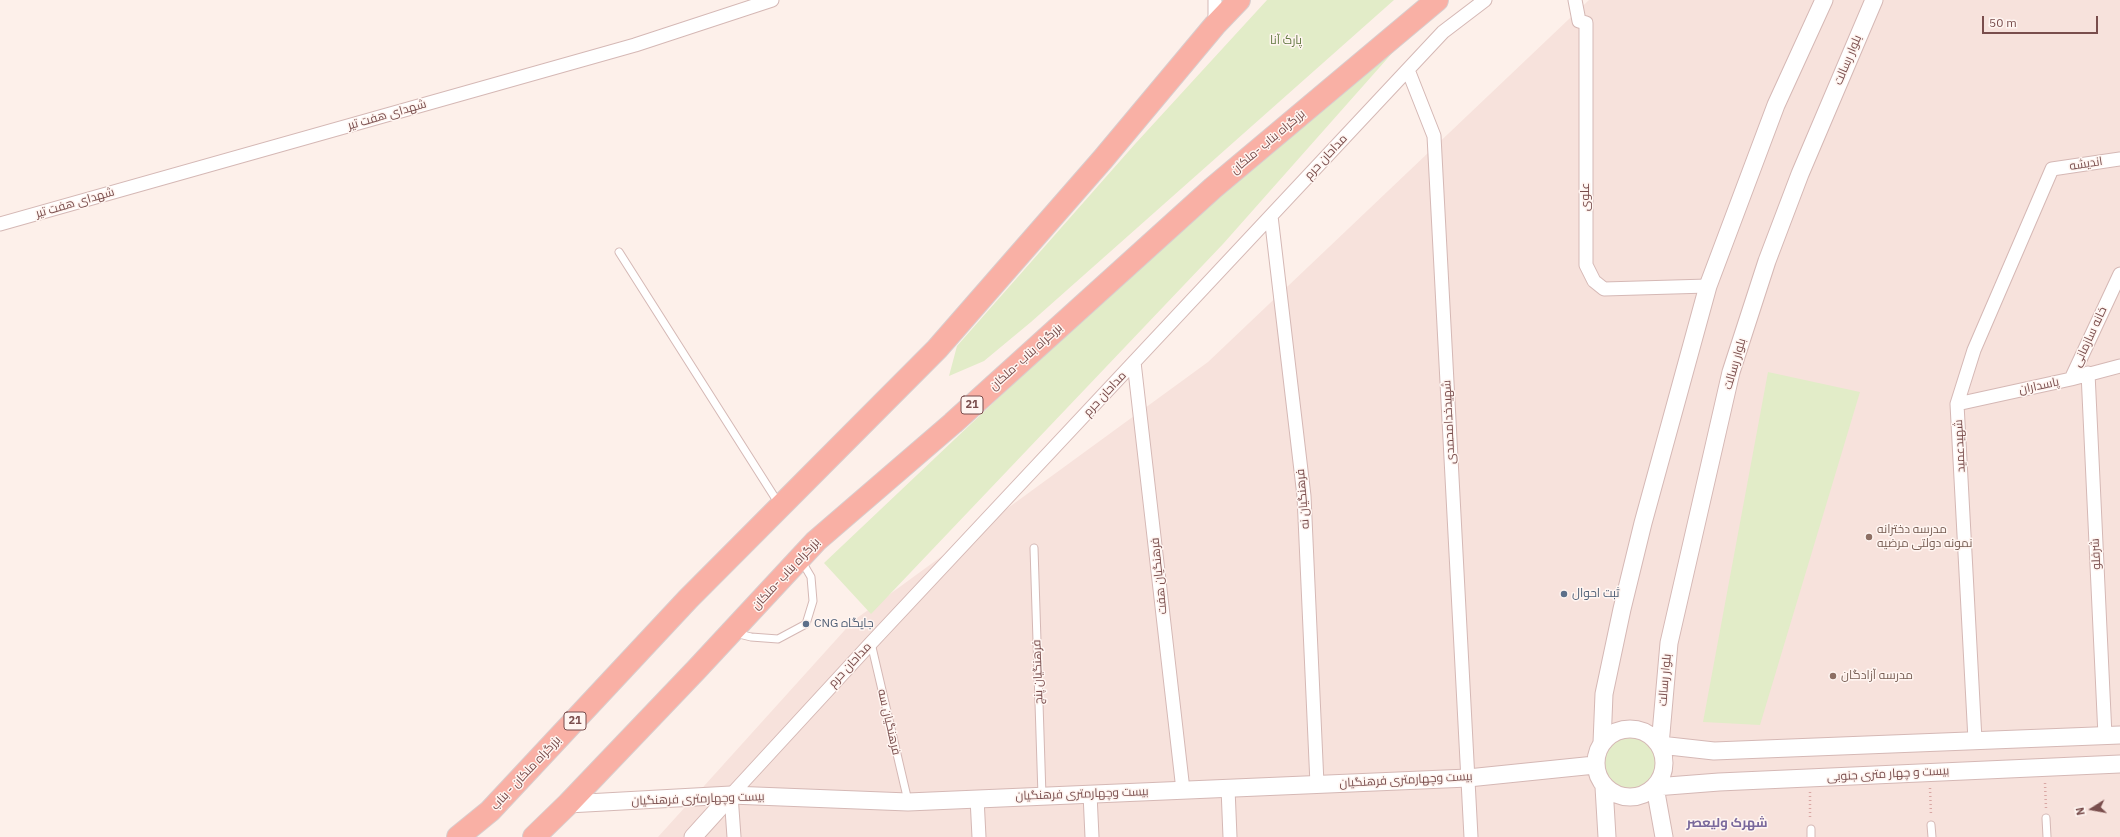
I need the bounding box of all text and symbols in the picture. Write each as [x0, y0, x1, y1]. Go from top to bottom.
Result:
scale bar [1984, 8, 2100, 34]
text: 50 m [1989, 15, 2017, 30]
street label: بلوار رسالت [1831, 33, 1865, 87]
park label: پارک آنا [1270, 34, 1302, 48]
street label: شهدای هفت تیر [346, 97, 428, 133]
street label: بزرگراه بناب -ملکان [1228, 107, 1308, 177]
street label: مداحان حرم [1302, 132, 1350, 182]
street label: اندیشه [2068, 154, 2104, 174]
street label: علوی [1579, 183, 1593, 211]
street label: شهدای هفت تیر [34, 185, 116, 221]
street label: خانه سازمانی [2070, 305, 2110, 369]
street label: بزرگراه بناب -ملکان [987, 321, 1065, 393]
street label: بلوار رسالت [1721, 337, 1749, 391]
street label: مداحان حرم [1081, 369, 1129, 419]
street label: پاسداران [2018, 375, 2060, 397]
street label: شهیدخدامحمدی [1440, 380, 1458, 464]
road number: 21 [961, 396, 983, 414]
street label: شهیدعمید [1951, 419, 1969, 473]
street label: فرهنگیان نه [1293, 468, 1313, 530]
place label: مدرسه دخترانه نمونه دولتی مرضیه [1877, 523, 1972, 551]
marker: مدرسه دخترانه نمونه دولتی مرضیه [1864, 532, 1874, 542]
street label: بزرگراه بناب -ملکان [749, 535, 823, 613]
street label: فرهنگیان هفت [1148, 537, 1170, 615]
street label: شرفلو [2088, 538, 2104, 570]
place label: ثبت احوال [1572, 587, 1619, 601]
marker: ثبت احوال [1559, 589, 1569, 599]
place label: CNG جایگاه [814, 617, 874, 631]
marker: CNG جایگاه [801, 619, 811, 629]
street label: فرهنگیان پنج [1030, 639, 1046, 705]
street label: مداحان حرم [826, 640, 874, 690]
street label: بلوار رسالت [1656, 653, 1674, 707]
place label: مدرسه آزادگان [1841, 669, 1913, 683]
marker: مدرسه آزادگان [1828, 671, 1838, 681]
street label: فرهنگیان سه [874, 688, 904, 756]
road number: 21 [564, 712, 586, 730]
street label: بزرگراه ملکان - بناب [488, 733, 564, 813]
street label: بیست و چهار متری جنوبی [1826, 764, 1950, 784]
street label: بیست وچهارمتری فرهنگیان [1339, 769, 1473, 791]
street label: بیست وچهارمتری فرهنگیان [1015, 784, 1149, 804]
street label: بیست وچهارمتری فرهنگیان [631, 789, 765, 809]
north arrow [2072, 789, 2112, 829]
text: N [2073, 806, 2088, 817]
district label: شهرک ولیعصر [1686, 815, 1768, 831]

